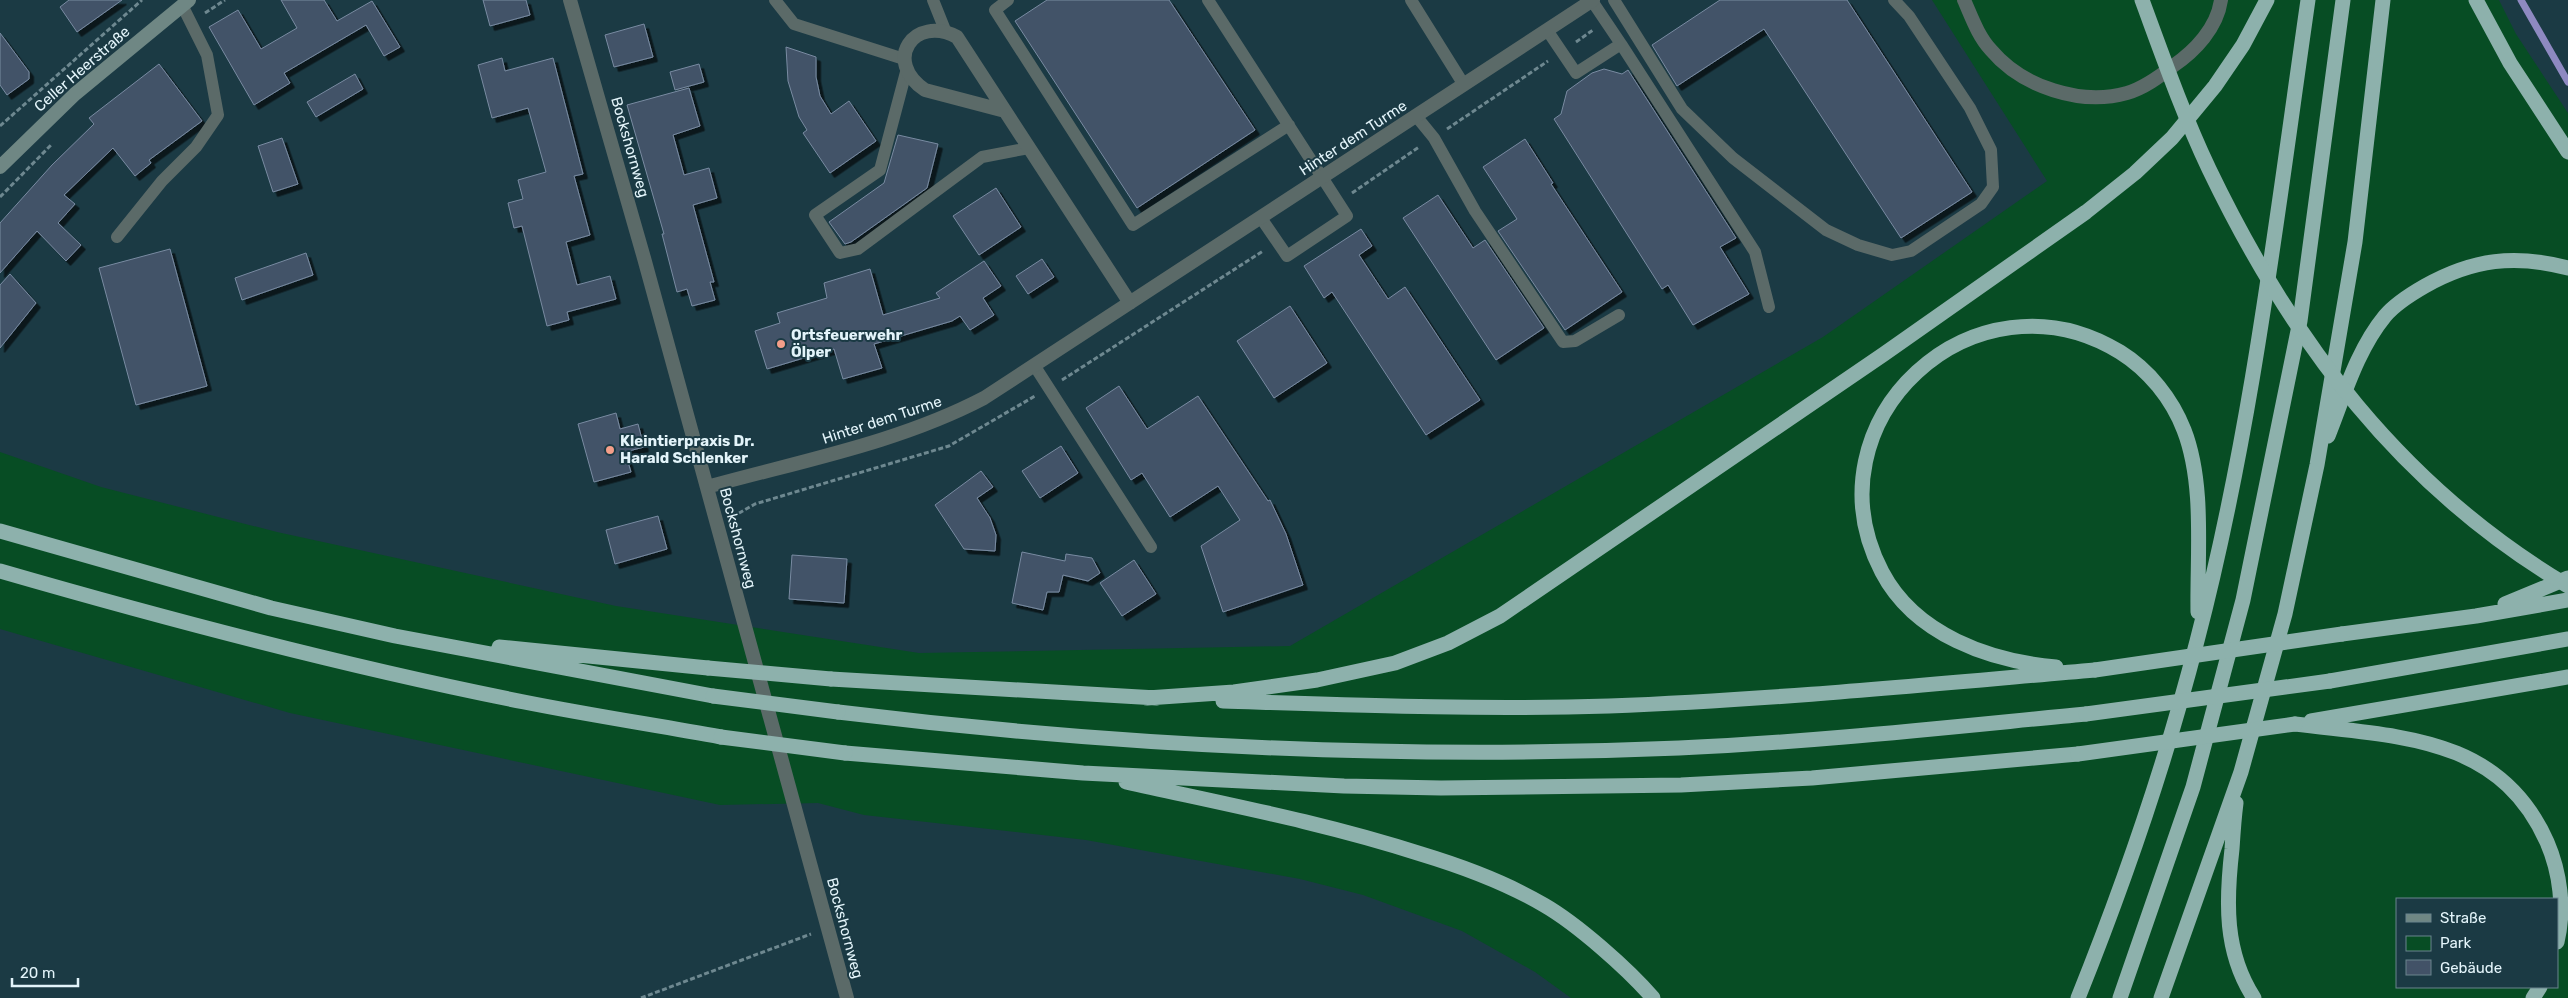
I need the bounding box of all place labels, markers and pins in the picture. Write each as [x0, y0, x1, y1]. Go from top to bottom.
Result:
place label: Ortsfeuerwehr Ölper [791, 326, 903, 361]
marker: Ortsfeuerwehr Ölper [775, 338, 787, 350]
place label: Kleintierpraxis Dr. Harald Schlenker [620, 432, 755, 467]
marker: Kleintierpraxis Dr. Harald Schlenker [604, 444, 616, 456]

